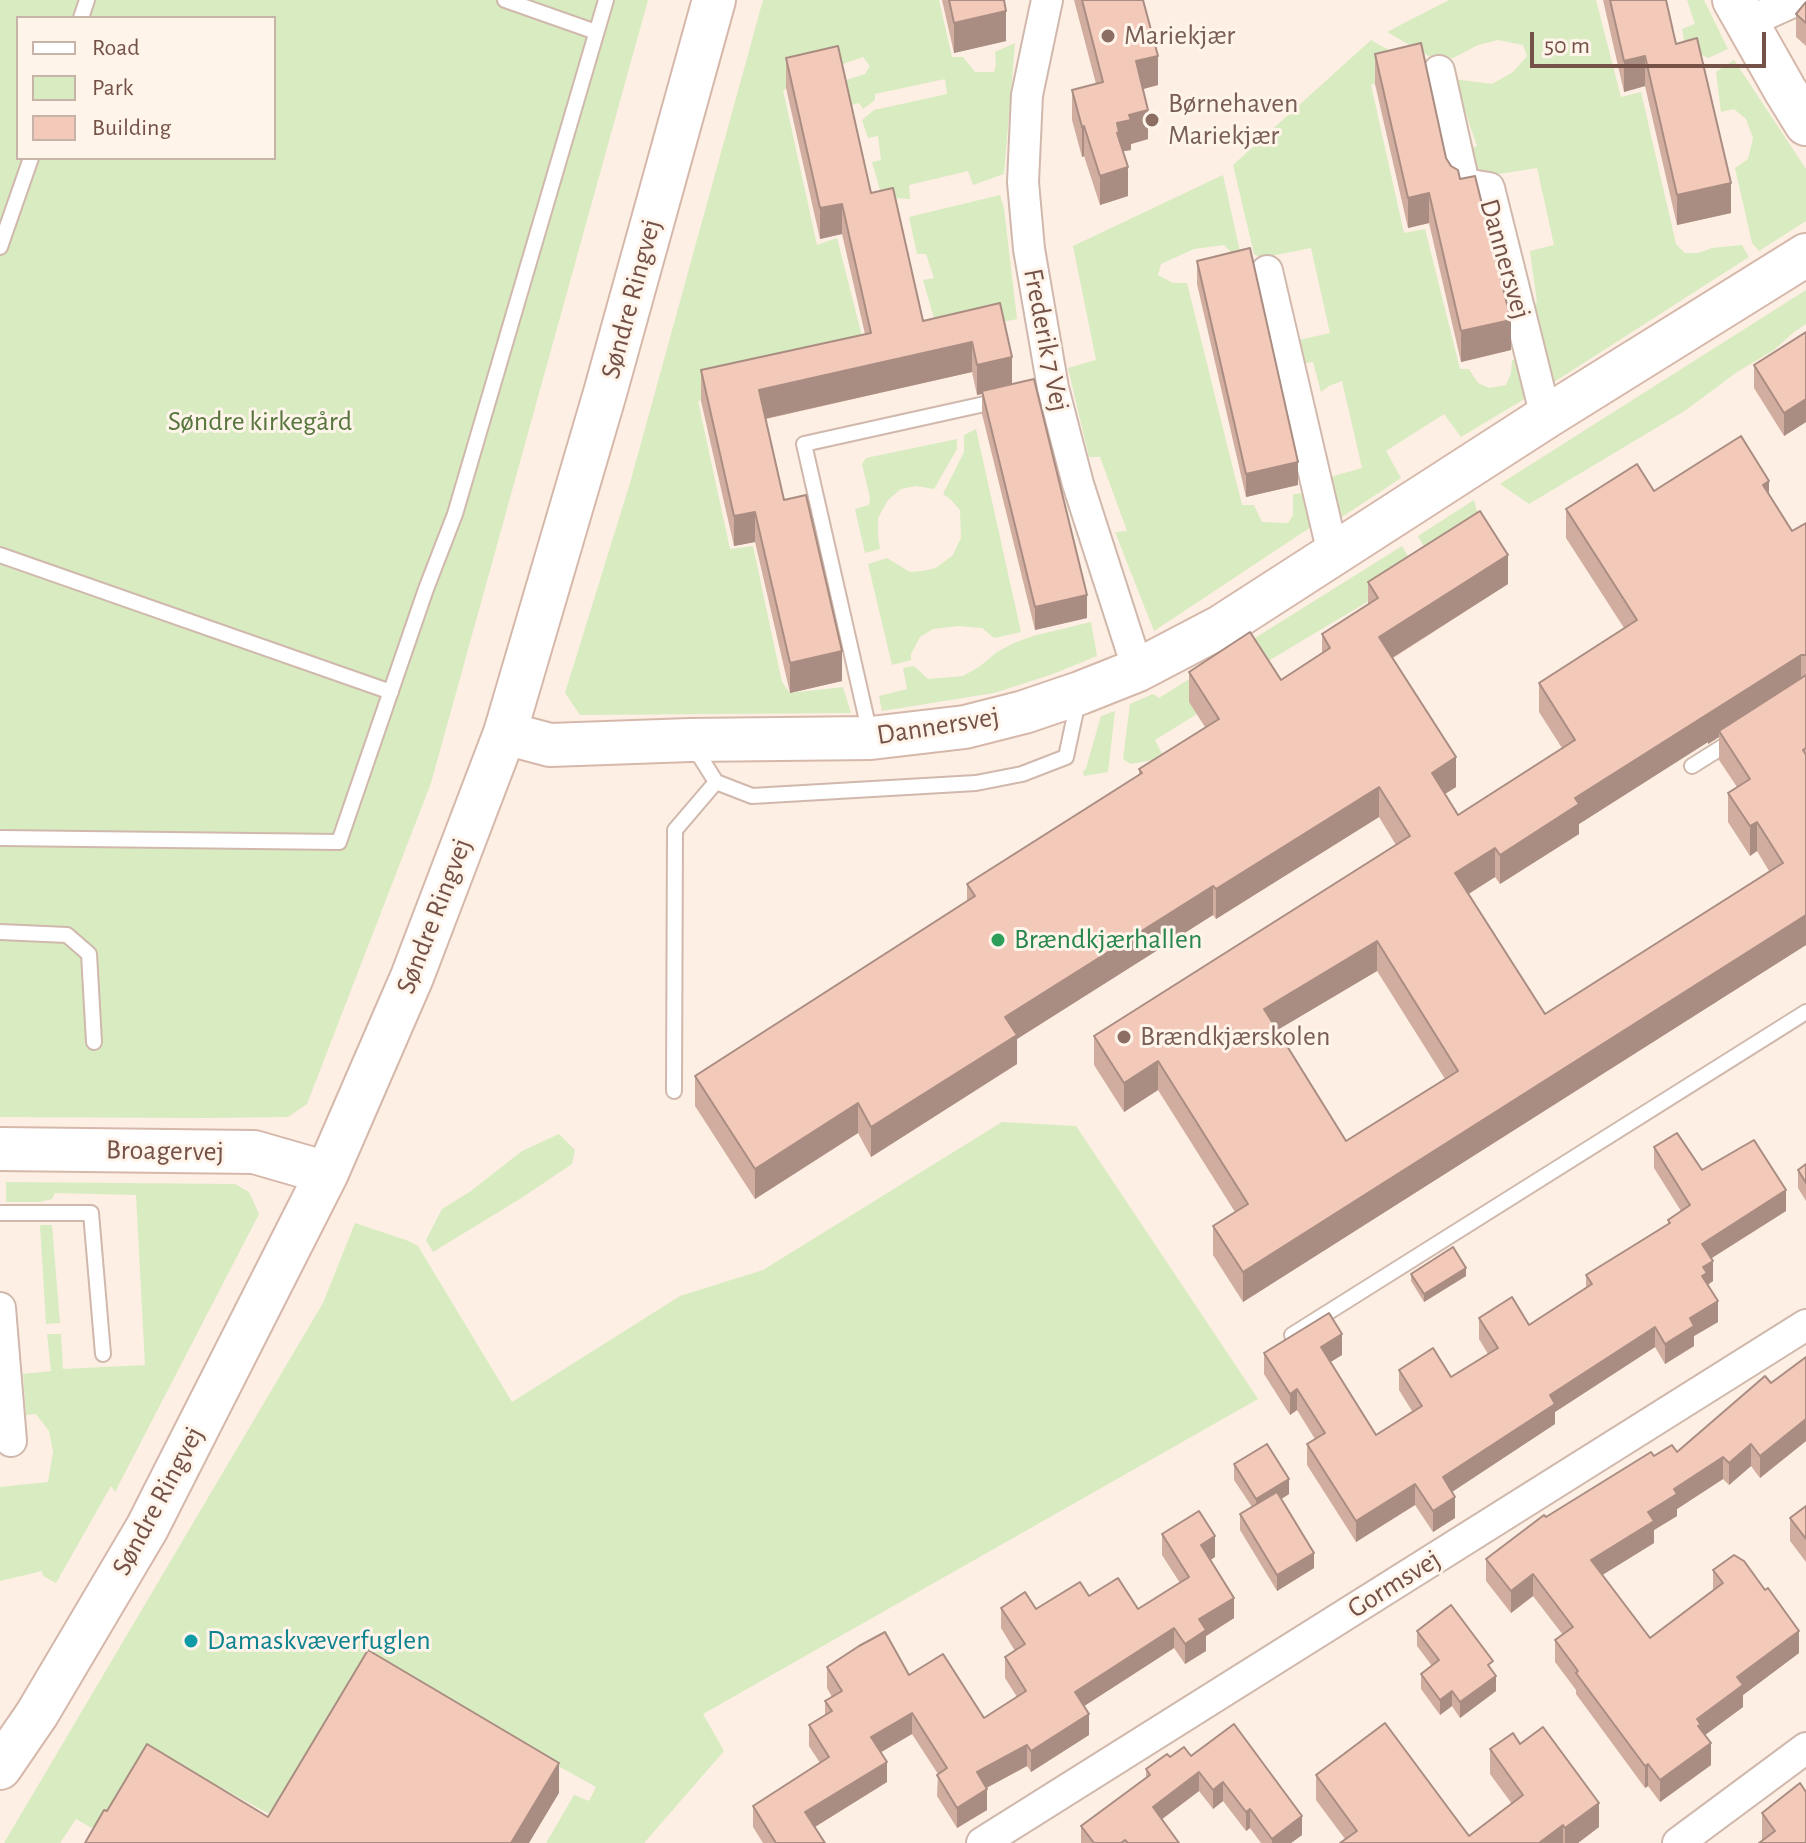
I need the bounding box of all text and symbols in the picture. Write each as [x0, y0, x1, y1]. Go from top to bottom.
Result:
legend [16, 16, 276, 160]
scale bar [1534, 16, 1770, 66]
place label: Mariekjær [1124, 19, 1235, 53]
marker: Mariekjær [1099, 27, 1117, 45]
text: 50 m [1544, 34, 1590, 58]
text: Road [92, 36, 140, 60]
text: Park [92, 76, 133, 100]
place label: Børnehaven Mariekjær [1168, 87, 1299, 153]
marker: Børnehaven Mariekjær [1143, 111, 1161, 129]
text: Building [92, 116, 171, 140]
street label: Dannersvej [1472, 195, 1538, 323]
street label: Søndre Ringvej [594, 216, 668, 382]
street label: Frederik 7 Vej [1016, 266, 1076, 414]
park label: Søndre kirkegård [168, 405, 352, 439]
street label: Dannersvej [874, 700, 1002, 752]
street label: Søndre Ringvej [389, 834, 479, 998]
place label: Brændkjærhallen [1014, 923, 1202, 957]
marker: Brændkjærhallen [989, 931, 1007, 949]
place label: Brændkjærskolen [1140, 1020, 1330, 1054]
marker: Brændkjærskolen [1115, 1028, 1133, 1046]
street label: Broagervej [106, 1133, 224, 1169]
street label: Søndre Ringvej [105, 1421, 211, 1581]
street label: Gormsvej [1341, 1542, 1447, 1626]
place label: Damaskvæverfuglen [207, 1624, 431, 1658]
marker: Damaskvæverfuglen [182, 1632, 200, 1650]

